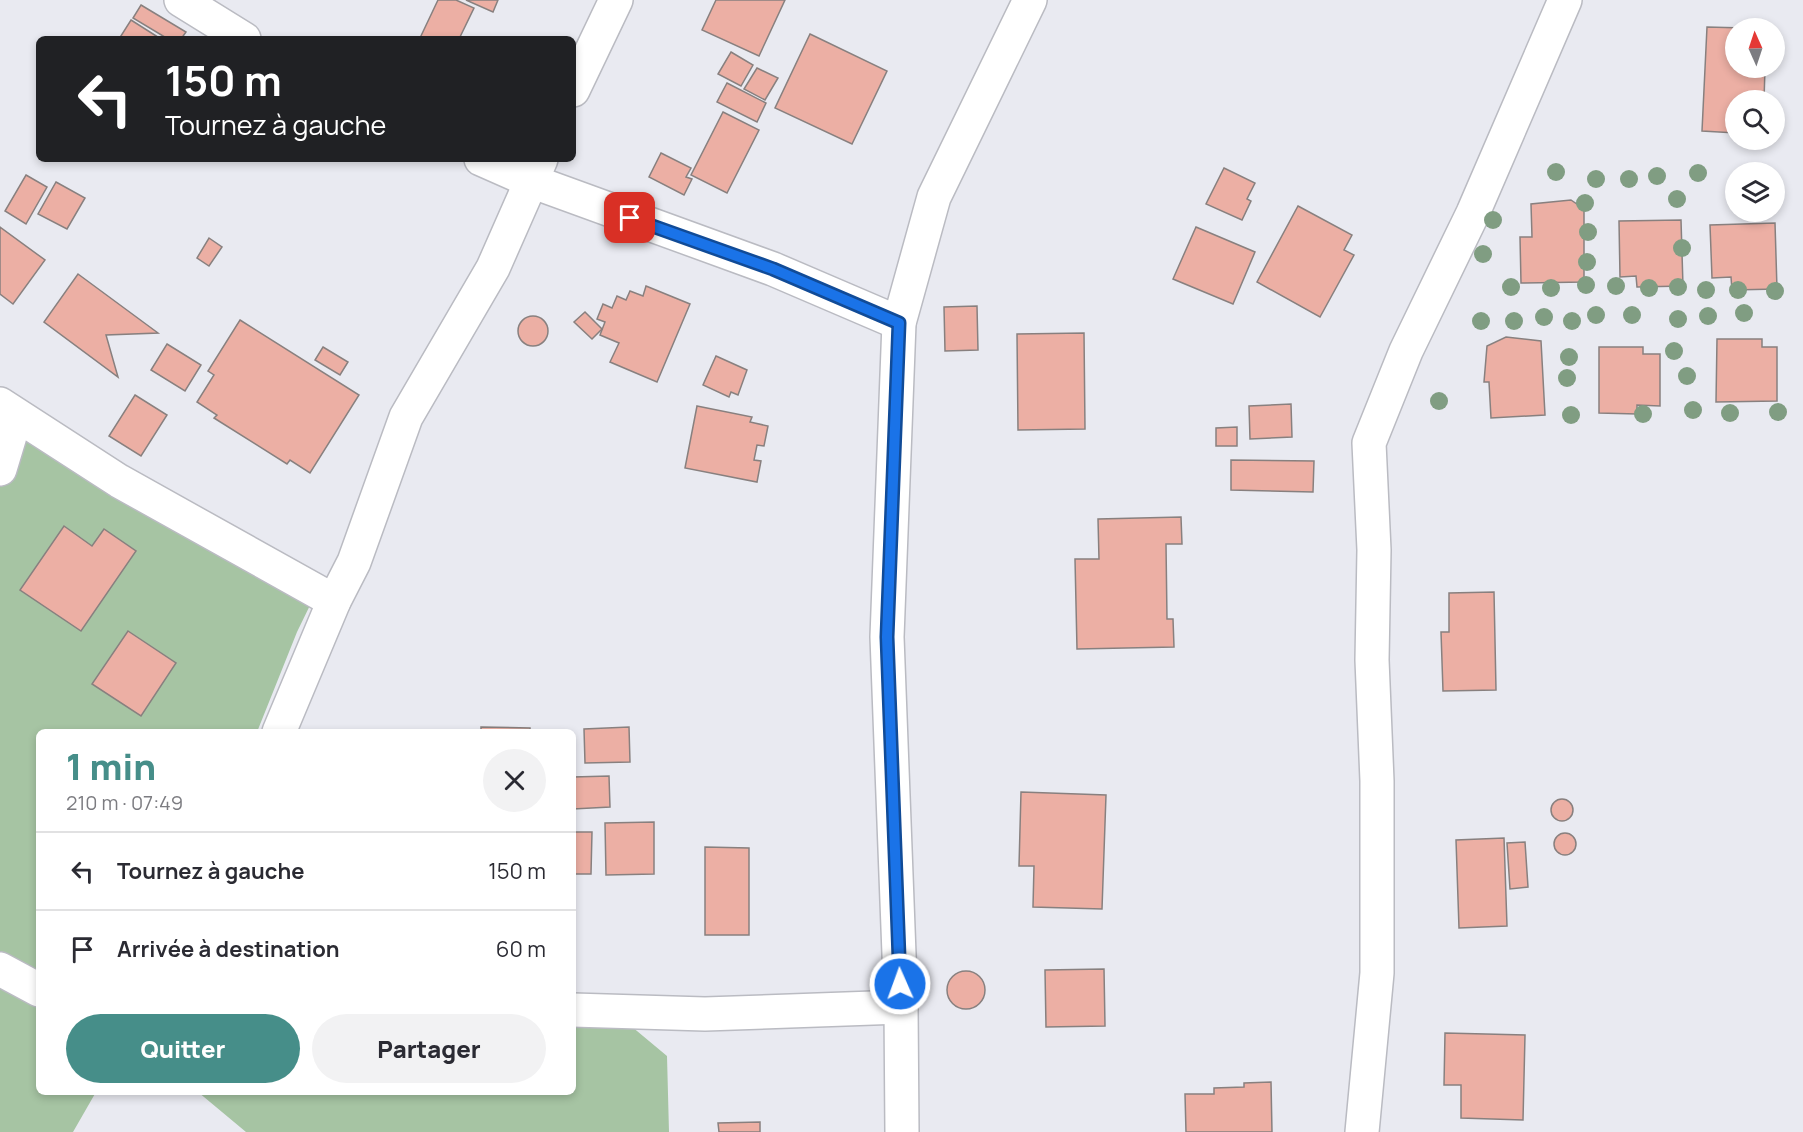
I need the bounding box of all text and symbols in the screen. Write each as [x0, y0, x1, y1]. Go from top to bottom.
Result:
north arrow [1725, 18, 1785, 78]
map controls [1725, 18, 1785, 222]
text: 150 m [165, 51, 282, 109]
icon: left [66, 60, 144, 138]
button: search [1725, 90, 1785, 150]
text: Tournez à gauche [165, 106, 386, 143]
button: layers [1725, 162, 1785, 222]
pin [604, 192, 655, 243]
icon: arrive [613, 201, 646, 234]
text: 1 min [66, 742, 156, 791]
button: close [483, 749, 546, 812]
text: 210 m · 07:49 [66, 789, 183, 816]
icon: left [66, 855, 99, 888]
text: Tournez à gauche [117, 856, 304, 886]
text: 150 m [488, 856, 546, 886]
icon: arrive [66, 933, 99, 966]
text: Arrivée à destination [117, 934, 340, 964]
text: 60 m [496, 934, 546, 964]
position arrow [868, 952, 932, 1016]
button: Quitter [66, 1014, 300, 1083]
button: Partager [312, 1014, 546, 1083]

